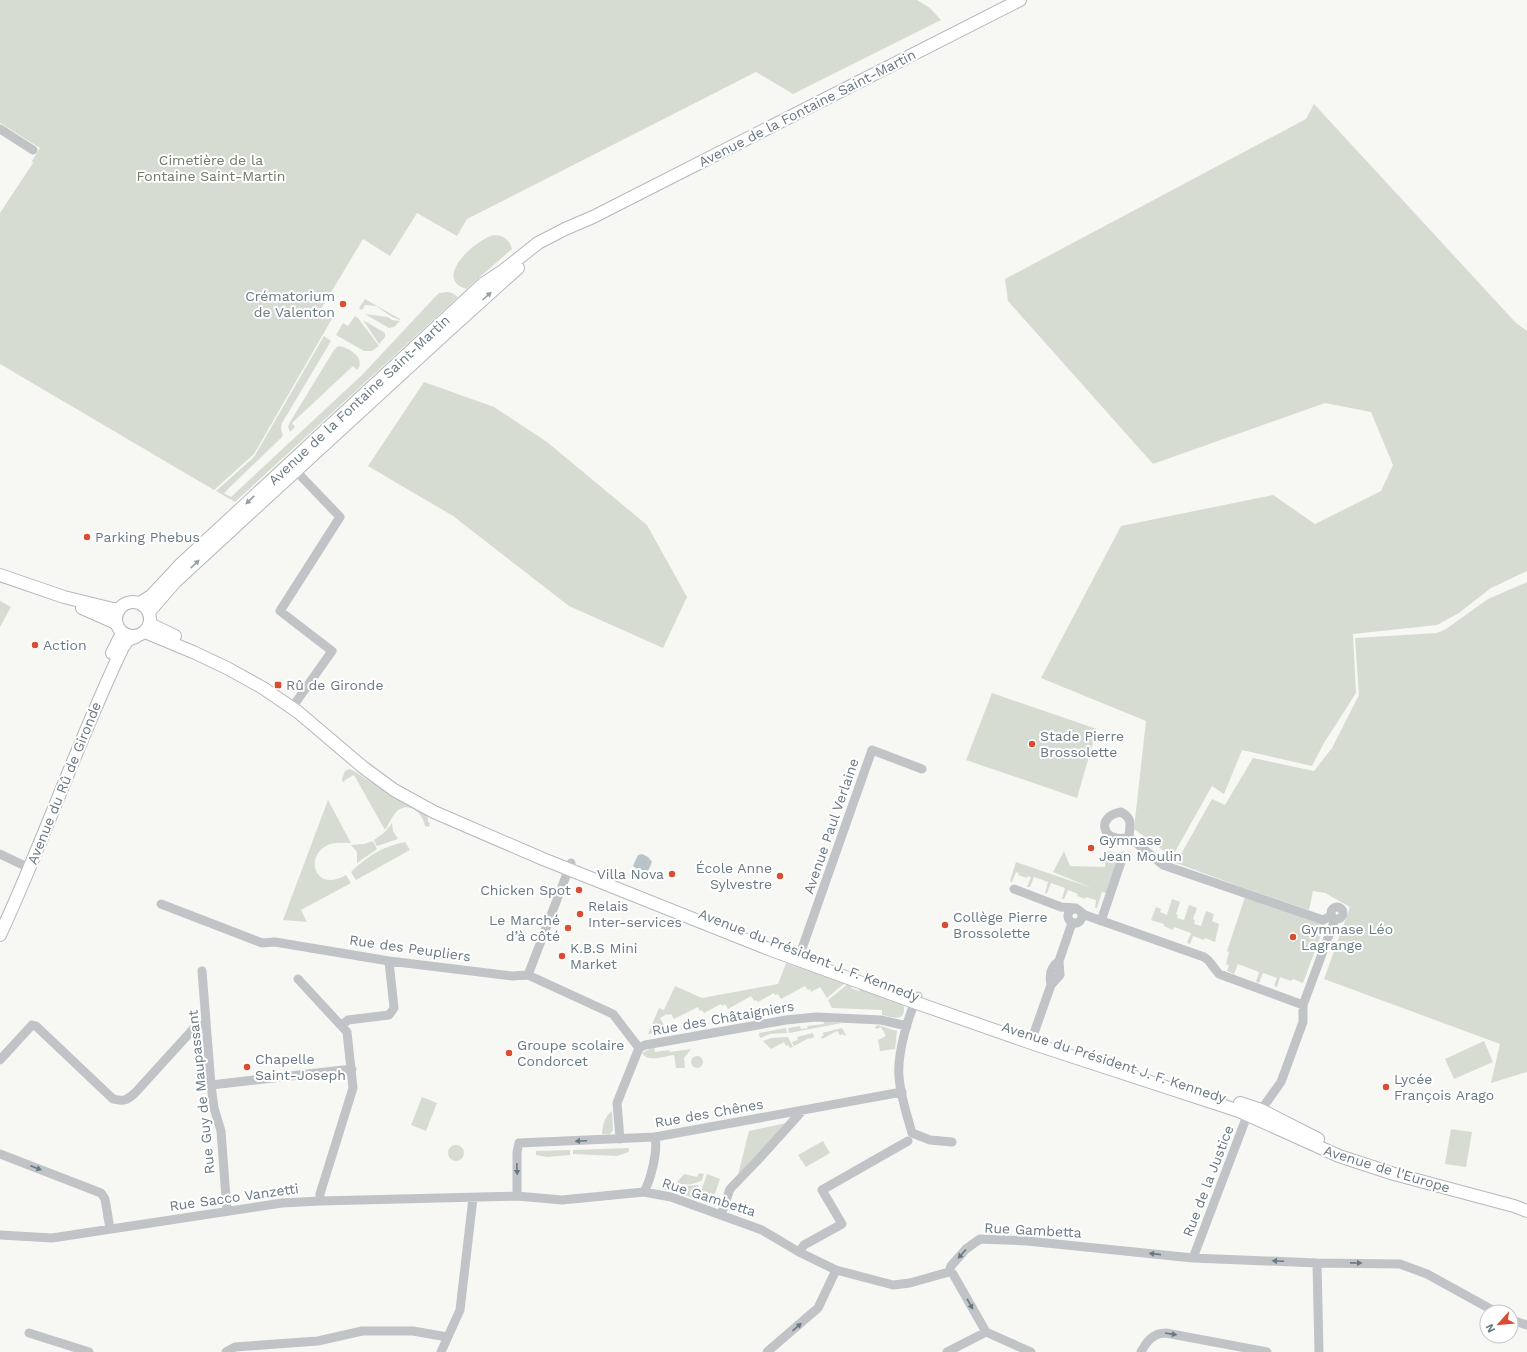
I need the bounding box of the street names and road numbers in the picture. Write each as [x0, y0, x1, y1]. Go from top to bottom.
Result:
street label: Avenue de la Fontaine Saint-Martin [696, 46, 918, 170]
street label: Avenue de la Fontaine Saint-Martin [265, 312, 453, 488]
street label: Avenue du Rû de Gironde [24, 699, 104, 867]
street label: Avenue Paul Verlaine [800, 756, 862, 896]
street label: Avenue du Président J. F. Kennedy [696, 905, 922, 1005]
street label: Rue des Peupliers [348, 932, 472, 964]
street label: Rue des Châtaigniers [651, 998, 795, 1038]
street label: Rue Guy de Maupassant [184, 1009, 218, 1175]
street label: Avenue du Président J. F. Kennedy [1000, 1018, 1229, 1106]
street label: Rue des Chênes [653, 1096, 765, 1130]
street label: Rue de la Justice [1179, 1123, 1237, 1239]
street label: Avenue de l'Europe [1322, 1142, 1452, 1196]
street label: Rue Gambetta [660, 1174, 758, 1220]
street label: Rue Sacco Vanzetti [168, 1180, 300, 1214]
street label: Rue Gambetta [984, 1219, 1082, 1241]

